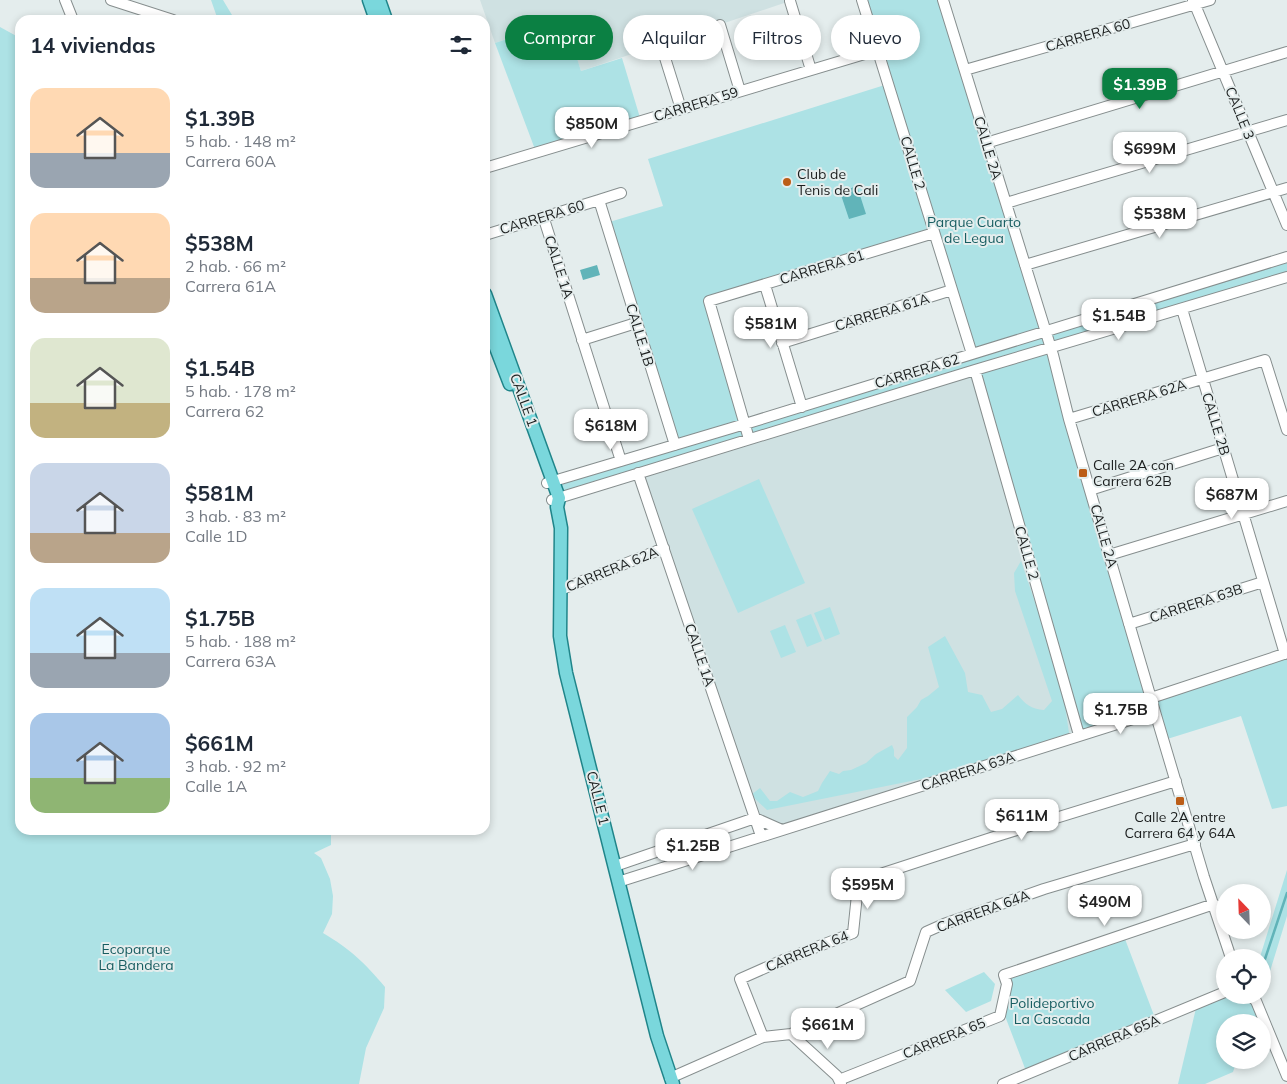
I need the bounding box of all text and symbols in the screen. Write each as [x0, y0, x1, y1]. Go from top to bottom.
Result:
street label: CARRERA 60 [1043, 14, 1133, 56]
chip: Comprar [505, 15, 613, 60]
chip: Alquilar [623, 15, 724, 60]
chip: Filtros [734, 15, 821, 60]
chip: Nuevo [831, 15, 920, 60]
icon: filters [447, 31, 475, 59]
text: 14 viviendas [30, 32, 156, 58]
pin: $1.39B [1099, 68, 1181, 110]
text: $1.39B [1113, 74, 1167, 94]
street label: CARRERA 59 [652, 83, 740, 125]
street label: CALLE 3 [1221, 84, 1259, 142]
text: $1.39B [185, 105, 255, 131]
pin: $850M [557, 106, 627, 149]
icon: home [70, 108, 130, 168]
text: $850M [566, 113, 618, 133]
street label: CALLE 2A [970, 114, 1006, 183]
text: 5 hab. · 148 m² [185, 131, 296, 151]
pin: $699M [1115, 132, 1185, 174]
street label: CALLE 2 [896, 134, 930, 192]
text: $699M [1124, 138, 1176, 158]
text: Carrera 60A [185, 151, 276, 171]
place label: Club de Tenis de Cali [797, 165, 878, 199]
marker: Club de Tenis de Cali [781, 176, 793, 188]
street label: CARRERA 60 [498, 196, 586, 238]
pin: $538M [1125, 196, 1195, 239]
text: $538M [1134, 203, 1186, 223]
park label: Parque Cuarto de Legua [927, 213, 1021, 247]
text: $538M [185, 230, 254, 256]
icon: home [70, 233, 130, 293]
street label: CALLE 1A [540, 233, 578, 302]
street label: CARRERA 61 [778, 246, 866, 288]
text: 2 hab. · 66 m² [185, 256, 286, 276]
text: Carrera 61A [185, 276, 276, 296]
street label: CARRERA 61A [833, 289, 932, 335]
pin: $1.54B [1078, 298, 1160, 341]
street label: CALLE 1B [622, 301, 658, 369]
text: $1.54B [1092, 305, 1146, 325]
pin: $581M [736, 306, 806, 349]
text: $581M [745, 313, 797, 333]
street label: CARRERA 62 [873, 350, 961, 392]
text: $1.54B [185, 355, 255, 381]
icon: home [70, 358, 130, 418]
street label: CALLE 1 [506, 371, 542, 429]
street label: CARRERA 62A [1090, 375, 1189, 421]
text: 5 hab. · 178 m² [185, 381, 296, 401]
street label: CALLE 2B [1198, 390, 1234, 458]
text: Carrera 62 [185, 401, 264, 421]
pin: $618M [576, 408, 646, 451]
text: $618M [585, 415, 637, 435]
place label: Calle 2A con Carrera 62B [1093, 456, 1174, 490]
marker: Calle 2A con Carrera 62B [1077, 467, 1089, 479]
pin: $687M [1197, 478, 1267, 520]
text: $581M [185, 480, 254, 506]
icon: home [70, 483, 130, 543]
text: $687M [1206, 484, 1258, 504]
street label: CALLE 2A [1086, 502, 1122, 571]
text: 3 hab. · 83 m² [185, 506, 286, 526]
street label: CALLE 2 [1011, 524, 1043, 582]
text: Calle 1D [185, 526, 247, 546]
street label: CARRERA 62A [563, 542, 661, 596]
street label: CARRERA 63B [1147, 579, 1245, 627]
text: $1.75B [185, 605, 255, 631]
icon: home [70, 608, 130, 668]
street label: CALLE 1A [681, 621, 719, 690]
text: 5 hab. · 188 m² [185, 631, 296, 651]
text: Carrera 63A [185, 651, 276, 671]
pin: $1.75B [1080, 692, 1162, 735]
text: $1.75B [1094, 699, 1148, 719]
text: $661M [185, 730, 254, 756]
icon: home [70, 733, 130, 793]
street label: CARRERA 63A [919, 747, 1018, 795]
text: 3 hab. · 92 m² [185, 756, 286, 776]
street label: CALLE 1 [583, 769, 613, 827]
text: Calle 1A [185, 776, 247, 796]
marker: Calle 2A entre Carrera 64 y 64A [1174, 795, 1186, 807]
pin: $611M [987, 798, 1057, 841]
text: $611M [996, 805, 1048, 825]
place label: Calle 2A entre Carrera 64 y 64A [1124, 808, 1236, 842]
pin: $1.25B [652, 828, 734, 871]
text: $1.25B [666, 835, 720, 855]
pin: $595M [833, 868, 903, 910]
text: $595M [842, 874, 894, 894]
pin: $490M [1070, 884, 1140, 927]
north arrow [1216, 884, 1271, 939]
map controls [1216, 884, 1271, 1069]
street label: CARRERA 64A [934, 886, 1033, 936]
text: $490M [1079, 891, 1131, 911]
street label: CARRERA 64 [763, 926, 851, 976]
park label: Ecoparque La Bandera [98, 940, 174, 974]
button: locate [1216, 949, 1271, 1004]
park label: Polideportivo La Cascada [1010, 994, 1094, 1028]
pin: $661M [793, 1008, 863, 1050]
street label: CARRERA 65A [1065, 1010, 1163, 1065]
street label: CARRERA 65 [900, 1013, 988, 1063]
text: $661M [802, 1014, 854, 1034]
button: layers [1216, 1014, 1271, 1069]

